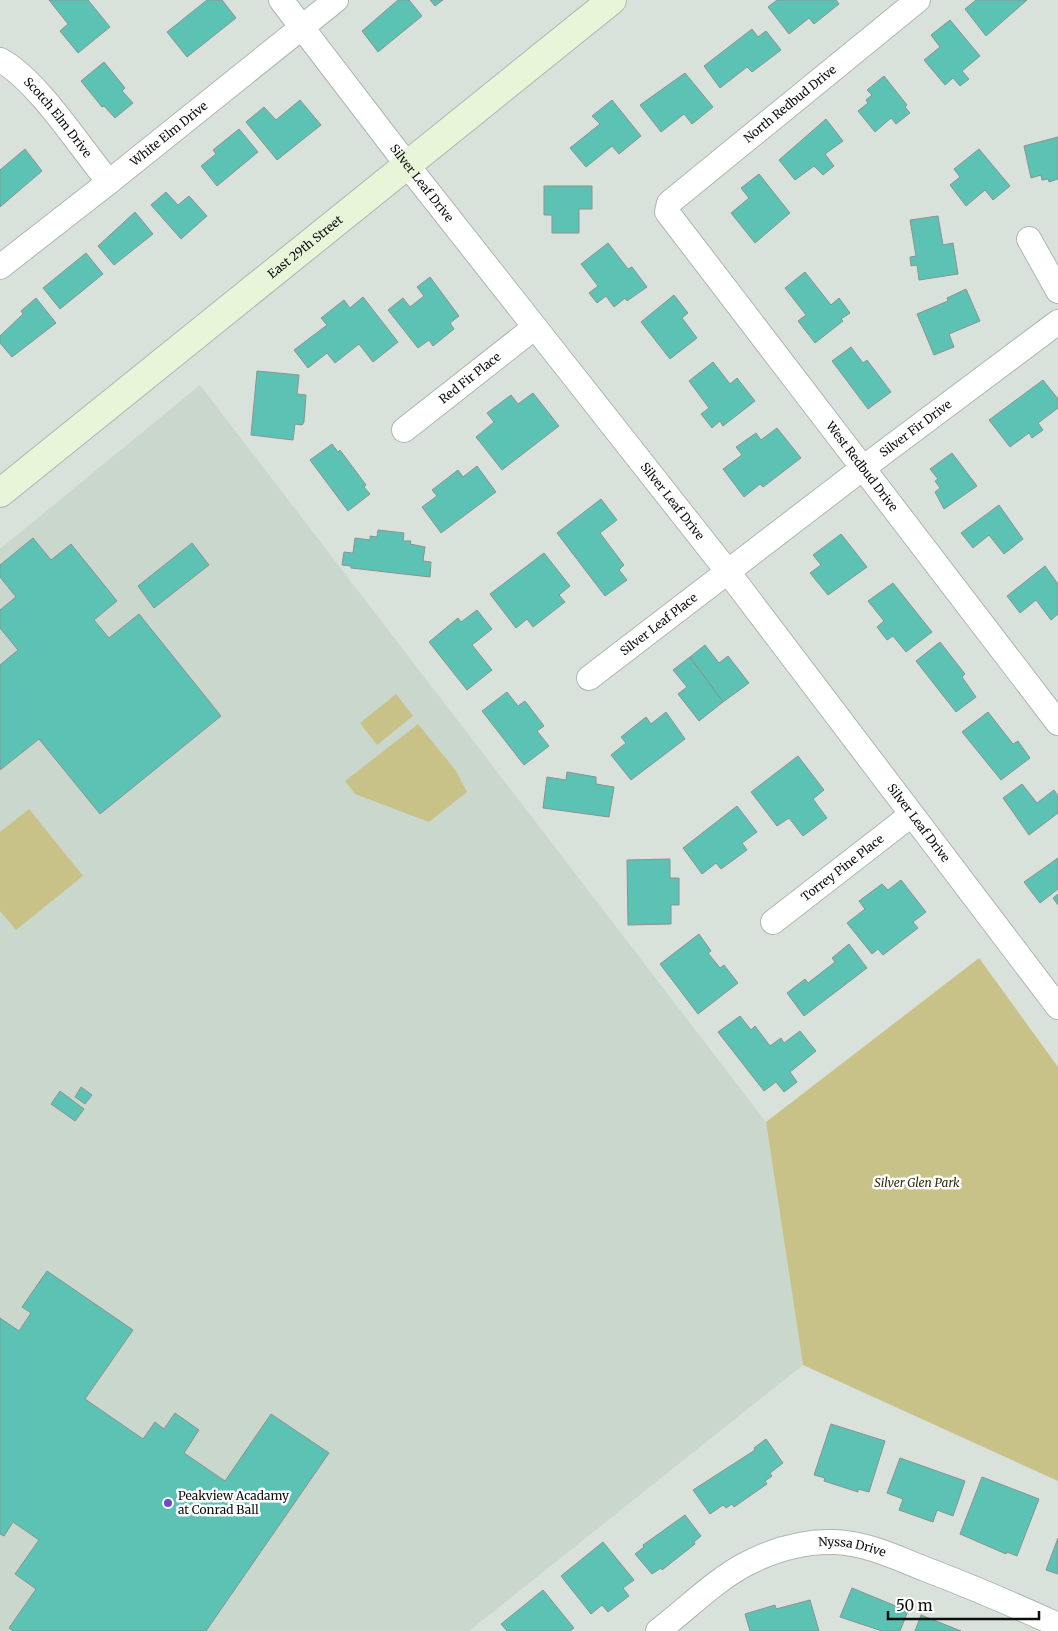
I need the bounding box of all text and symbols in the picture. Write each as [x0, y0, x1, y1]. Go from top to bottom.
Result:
street label: North Redbud Drive [740, 62, 839, 146]
street label: Scotch Elm Drive [21, 74, 95, 160]
street label: White Elm Drive [126, 98, 210, 170]
street label: Silver Leaf Drive [387, 141, 457, 225]
street label: East 29th Street [264, 212, 346, 281]
street label: Red Fir Place [436, 349, 504, 407]
street label: Silver Fir Drive [876, 396, 954, 460]
street label: West Redbud Drive [822, 418, 901, 514]
street label: Silver Leaf Drive [638, 459, 708, 543]
street label: Silver Leaf Place [617, 590, 700, 658]
street label: Silver Leaf Drive [884, 781, 953, 865]
street label: Torrey Pine Place [798, 831, 886, 904]
park label: Silver Glen Park [874, 1175, 960, 1190]
place label: Peakview Acadamy at Conrad Ball [178, 1488, 289, 1517]
marker: Peakview Acadamy at Conrad Ball [162, 1497, 174, 1509]
street label: Nyssa Drive [818, 1534, 888, 1560]
scale bar [888, 1588, 1039, 1620]
text: 50 m [896, 1596, 933, 1615]

